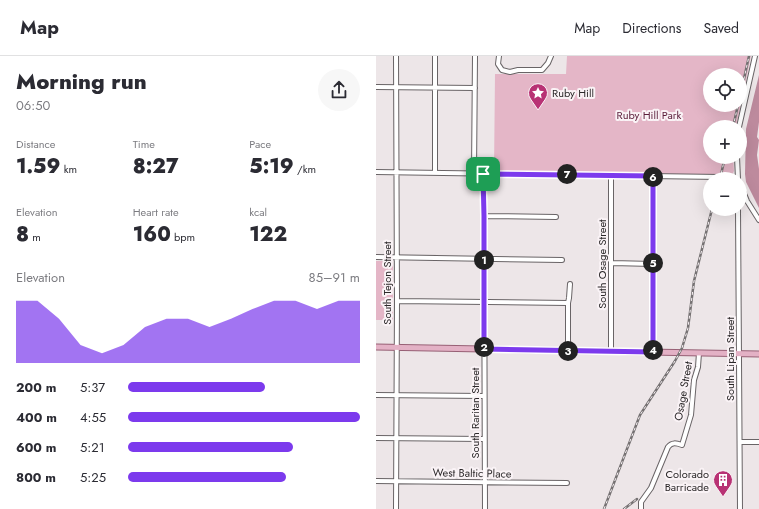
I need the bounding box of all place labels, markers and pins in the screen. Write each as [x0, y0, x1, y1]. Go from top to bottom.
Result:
place icon: Ruby Hill [527, 82, 549, 110]
place label: Ruby Hill [552, 85, 594, 101]
pin [466, 157, 500, 191]
pin: 7 [557, 164, 577, 184]
pin: 6 [643, 167, 663, 187]
pin: 1 [474, 250, 494, 270]
pin: 5 [643, 253, 663, 273]
pin: 2 [474, 337, 494, 357]
pin: 4 [643, 340, 663, 360]
pin: 3 [558, 341, 578, 361]
place label: Colorado Barricade [665, 466, 709, 495]
building icon: Colorado Barricade [712, 469, 734, 497]

